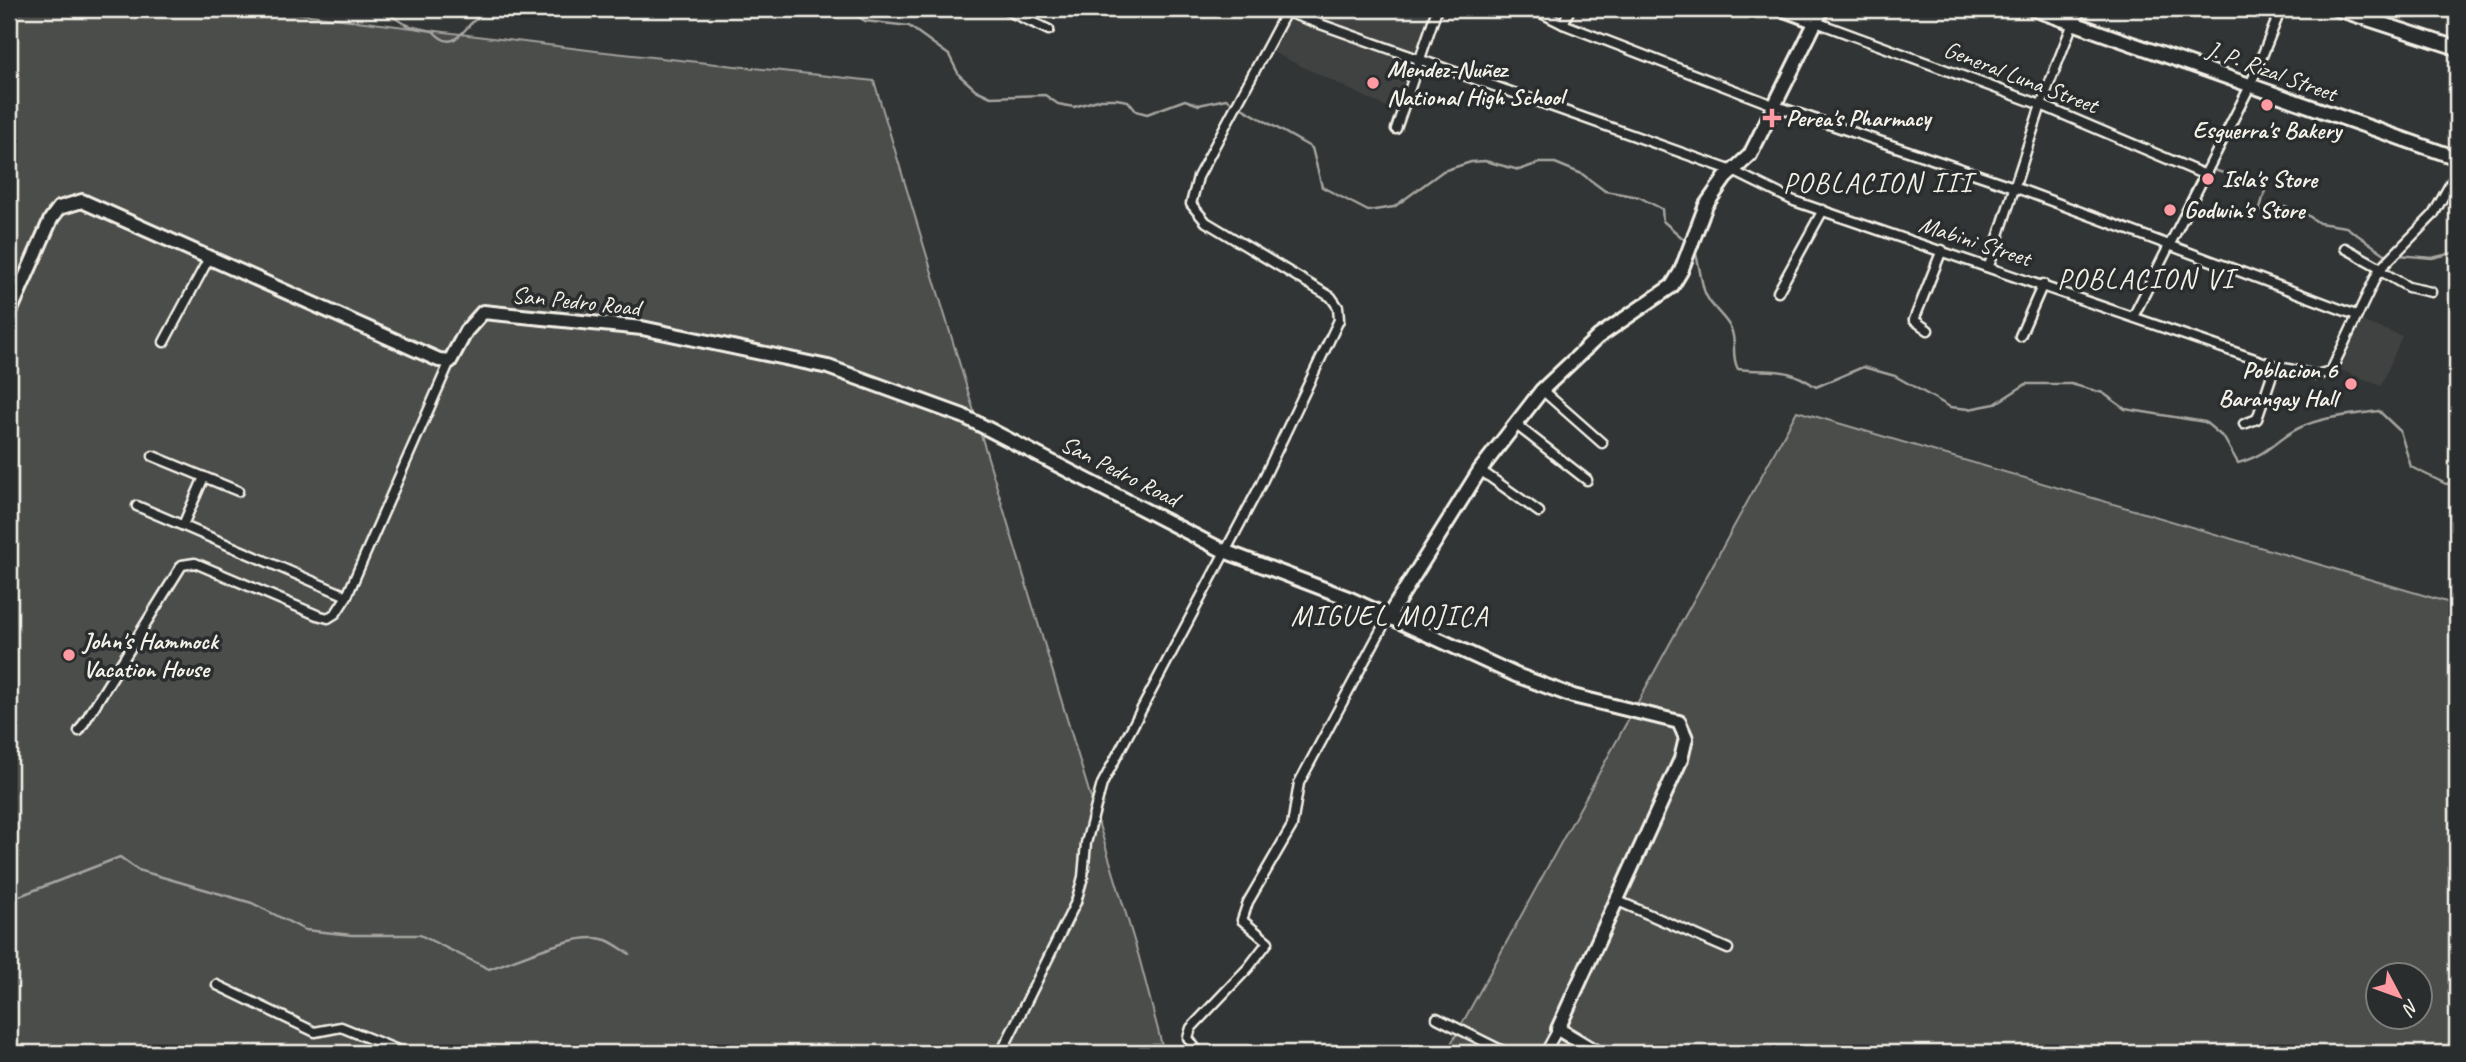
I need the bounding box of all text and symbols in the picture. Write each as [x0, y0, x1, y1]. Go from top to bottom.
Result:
street label: J. P. Rizal Street [2202, 33, 2343, 109]
street label: General Luna Street [1940, 34, 2104, 121]
place label: Mendez-Nuñez National High School [1387, 54, 1569, 112]
marker: Mendez-Nuñez National High School [1365, 75, 1381, 91]
marker: Esguerra's Bakery [2259, 97, 2275, 113]
place label: Perea's Pharmacy [1786, 103, 1933, 133]
marker: Perea's Pharmacy [1764, 110, 1780, 126]
place label: Esguerra's Bakery [2193, 115, 2344, 145]
place label: Isla's Store [2222, 164, 2319, 194]
district label: POBLACION III [1783, 165, 1977, 200]
marker: Isla's Store [2200, 171, 2216, 187]
place label: Godwin's Store [2184, 195, 2306, 225]
marker: Godwin's Store [2162, 202, 2178, 218]
street label: Mabini Street [1915, 209, 2037, 274]
district label: POBLACION VI [2057, 261, 2239, 296]
street label: San Pedro Road [510, 279, 645, 323]
place label: Poblacion 6 Barangay Hall [2218, 355, 2342, 413]
marker: Poblacion 6 Barangay Hall [2343, 376, 2359, 392]
street label: San Pedro Road [1056, 428, 1187, 515]
district label: MIGUEL MOJICA [1291, 598, 1489, 633]
place label: John's Hammock Vacation House [81, 626, 220, 684]
marker: John's Hammock Vacation House [61, 647, 77, 663]
north arrow [2364, 960, 2434, 1030]
text: N [2396, 994, 2424, 1021]

